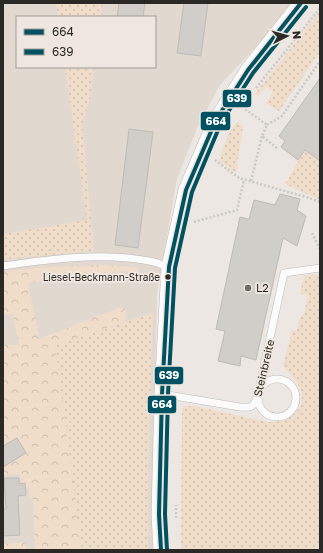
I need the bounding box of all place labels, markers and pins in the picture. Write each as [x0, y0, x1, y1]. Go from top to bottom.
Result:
place label: Liesel-Beckmann-Straße [43, 271, 160, 283]
marker: Liesel-Beckmann-Straße [163, 272, 173, 282]
place label: L2 [256, 281, 269, 294]
marker: L2 [243, 283, 253, 293]

